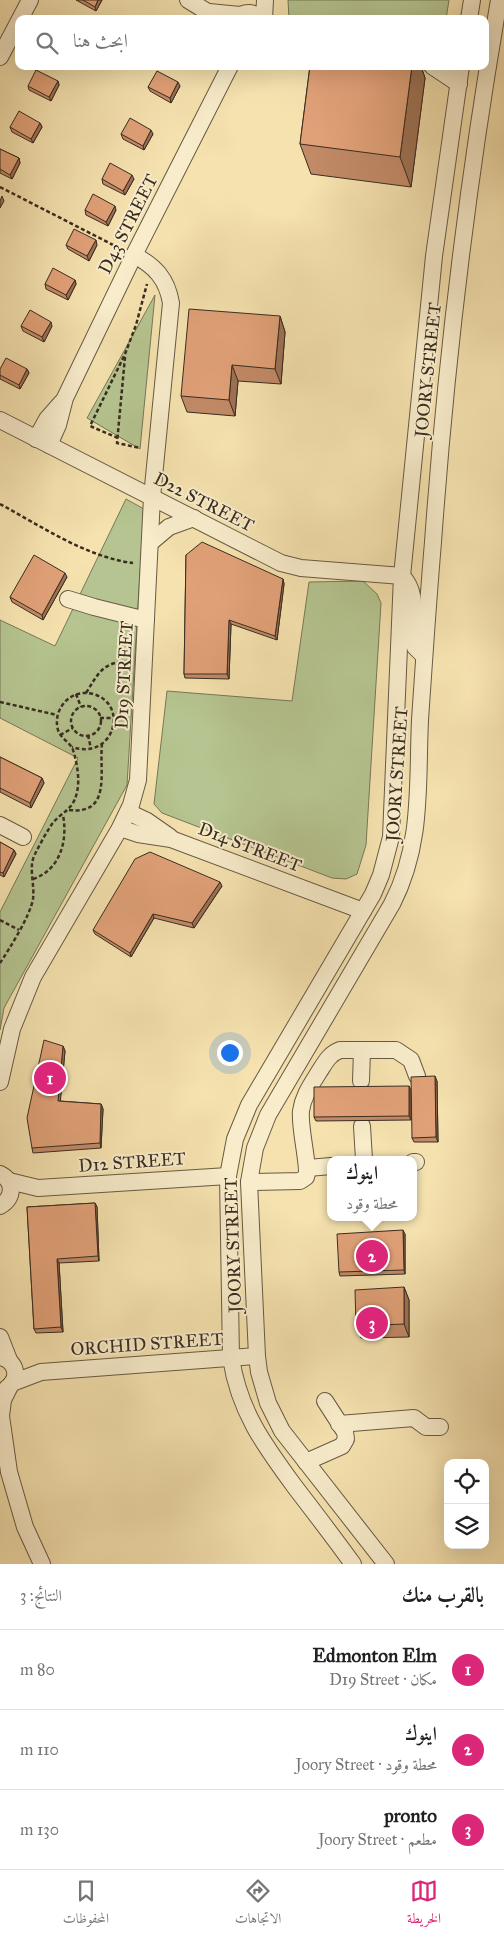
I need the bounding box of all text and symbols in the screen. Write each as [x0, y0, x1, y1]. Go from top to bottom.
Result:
search box [15, 15, 489, 70]
icon: search [33, 29, 61, 57]
text: ابحث هنا [73, 29, 128, 52]
street label: D43 STREET [94, 171, 162, 277]
street label: JOORY STREET [410, 302, 447, 441]
street label: D22 STREET [150, 467, 258, 537]
street label: D19 STREET [110, 620, 138, 730]
street label: JOORY STREET [381, 706, 414, 844]
street label: D14 STREET [195, 817, 305, 877]
your location [217, 1040, 243, 1066]
pin: 1 [34, 1059, 66, 1097]
street label: D12 STREET [78, 1147, 186, 1177]
popup [327, 1156, 417, 1221]
text: اينوك [346, 1161, 378, 1184]
street label: JOORY STREET [220, 1177, 247, 1315]
text: محطة وقود [346, 1194, 398, 1213]
pin: 2 [356, 1237, 388, 1275]
pin: 3 [356, 1304, 388, 1342]
street label: ORCHID STREET [70, 1328, 224, 1360]
map controls [444, 1459, 489, 1549]
button: locate [444, 1459, 489, 1504]
button: layers [444, 1504, 489, 1549]
text: بالقرب منك [402, 1582, 484, 1608]
text: النتائج: 3 [20, 1586, 62, 1605]
text: Edmonton Elm [313, 1644, 437, 1667]
text: 80 m [20, 1660, 55, 1679]
text: 1 [465, 1660, 471, 1679]
text: مكان · D19 Street [329, 1670, 437, 1689]
text: اينوك [405, 1722, 437, 1745]
text: 110 m [20, 1740, 59, 1759]
text: 2 [464, 1740, 472, 1759]
text: محطة وقود · Joory Street [296, 1755, 437, 1774]
text: pronto [384, 1804, 437, 1827]
text: 130 m [20, 1820, 59, 1839]
text: 3 [465, 1820, 471, 1839]
text: مطعم · Joory Street [318, 1830, 437, 1849]
tab: المحفوظات [63, 1877, 109, 1932]
tab: الاتجاهات [235, 1877, 281, 1932]
tab: الخريطة [407, 1877, 441, 1932]

